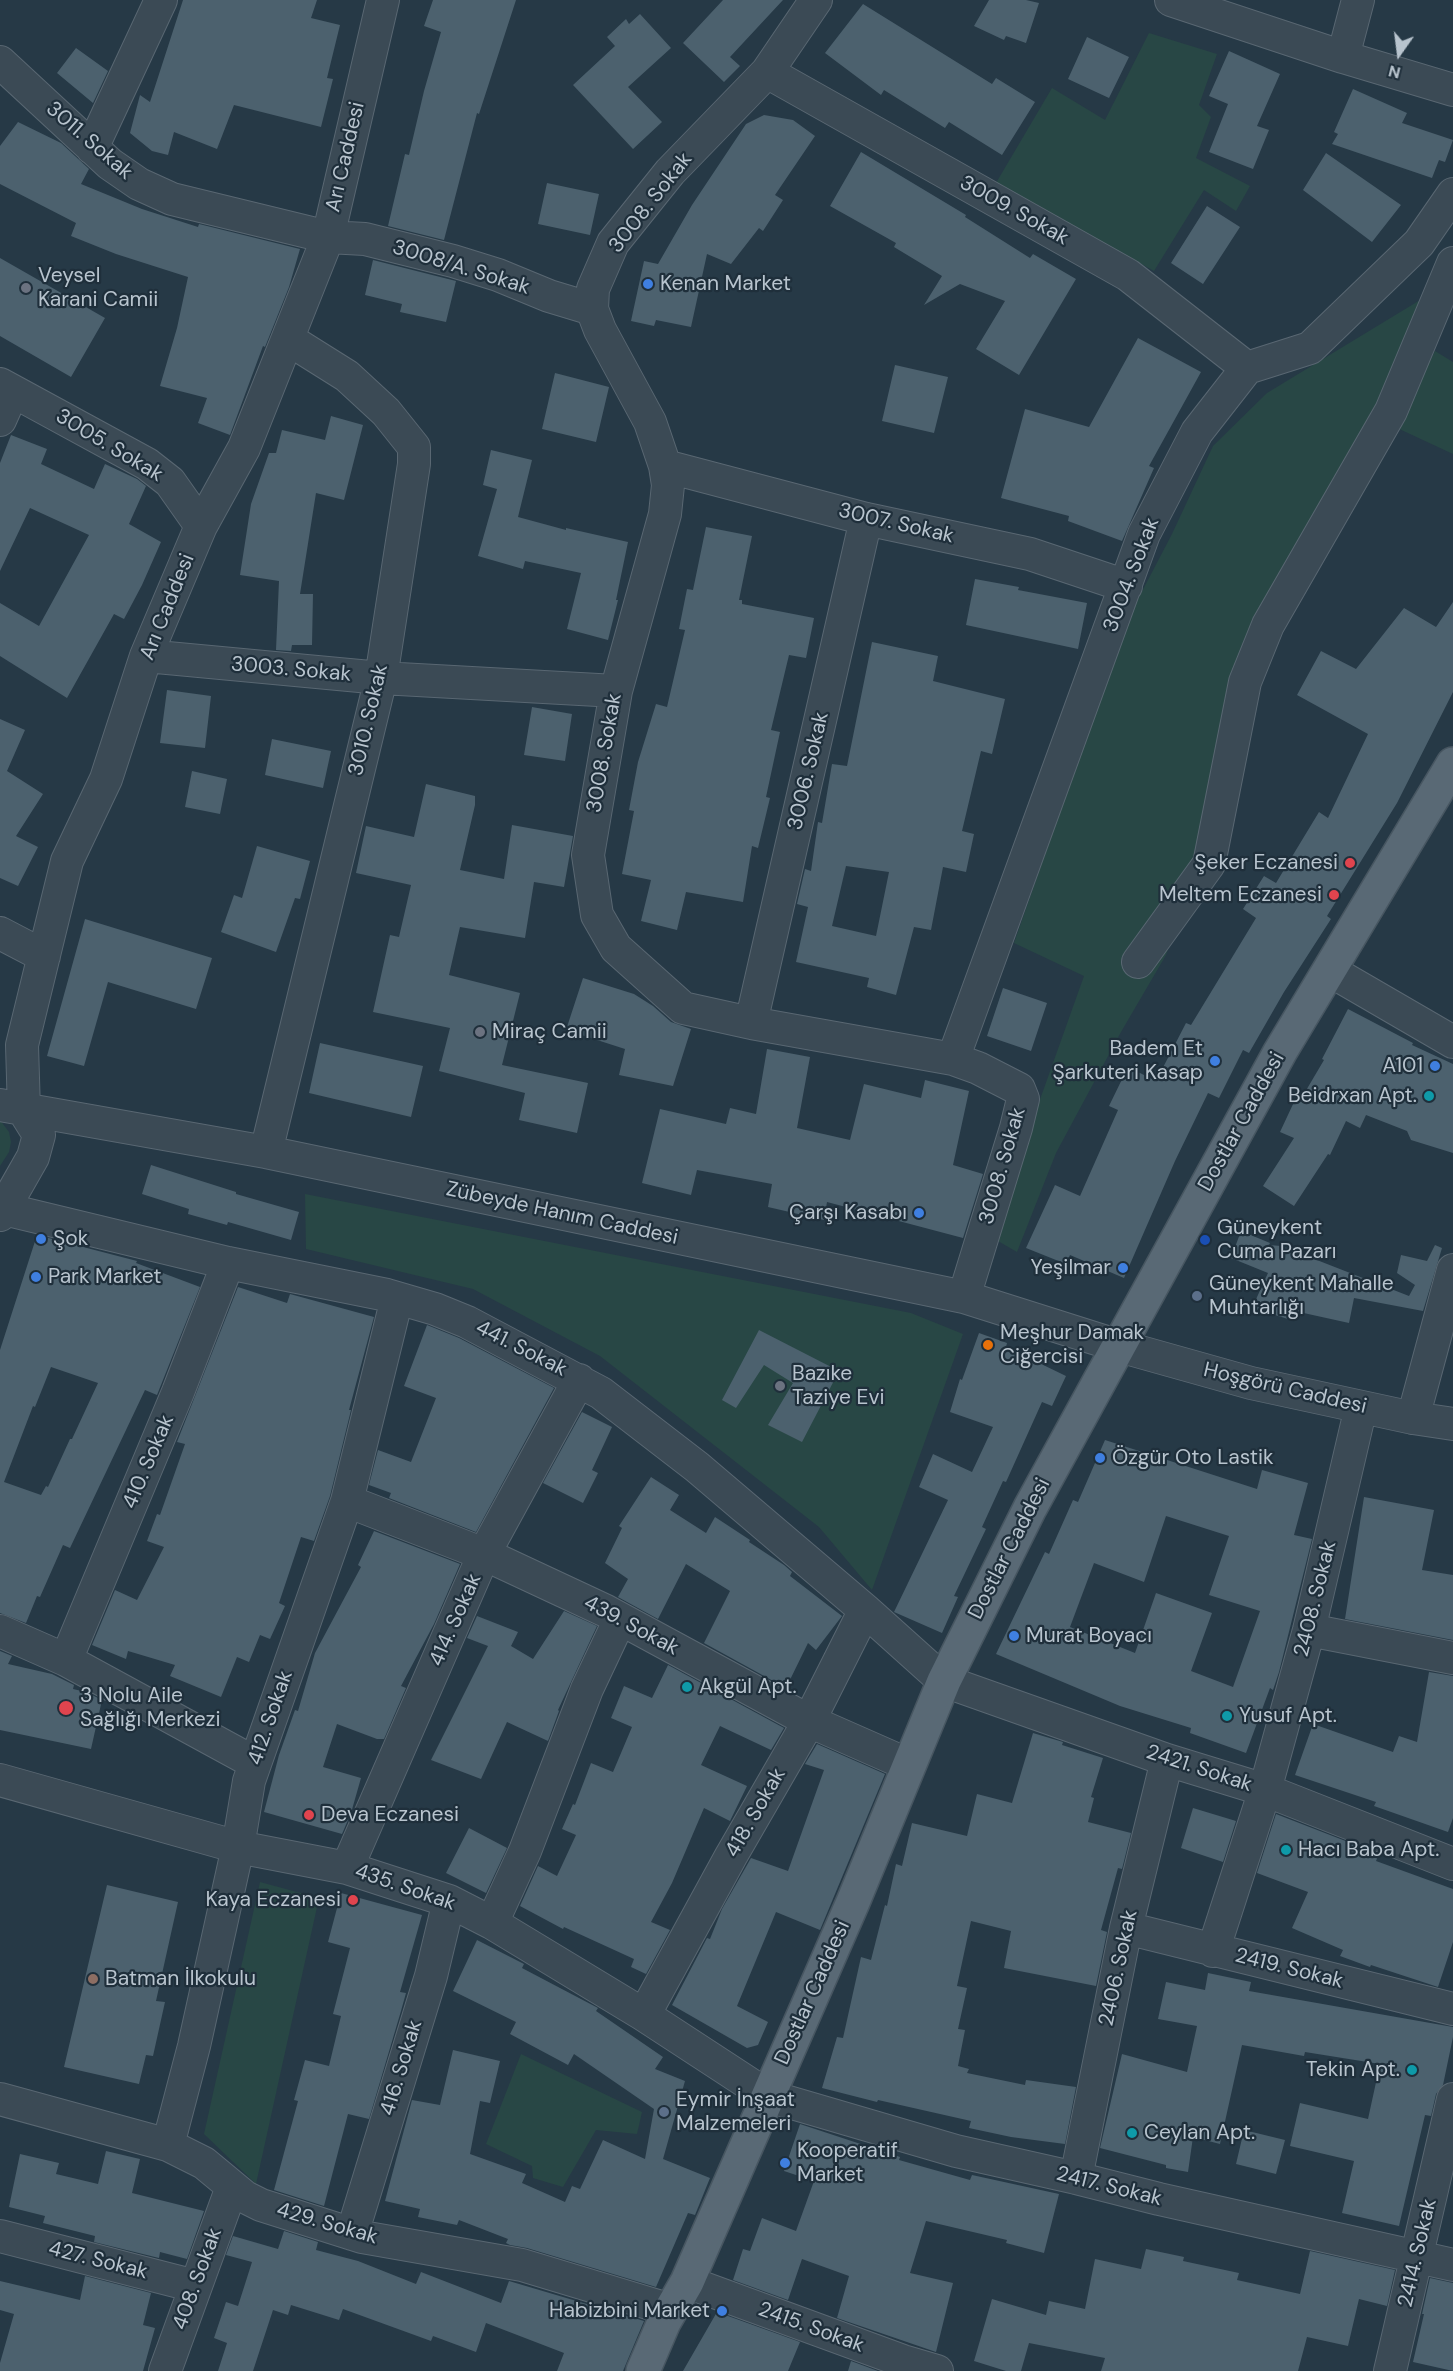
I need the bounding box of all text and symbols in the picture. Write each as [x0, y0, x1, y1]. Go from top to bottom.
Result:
north arrow [1369, 24, 1429, 84]
text: N [1386, 60, 1403, 84]
street label: 3011. Sokak [40, 96, 138, 186]
street label: Arı Caddesi [321, 99, 371, 215]
street label: 3008. Sokak [604, 148, 698, 258]
street label: 3009. Sokak [955, 171, 1073, 251]
street label: 3008/A. Sokak [389, 235, 533, 301]
place label: Veysel Karani Camii [38, 263, 158, 313]
place label: Kenan Market [660, 271, 791, 297]
marker: Kenan Market [641, 277, 655, 291]
marker: Veysel Karani Camii [19, 281, 33, 295]
street label: 3005. Sokak [51, 404, 167, 488]
street label: 3007. Sokak [836, 498, 956, 550]
street label: 3004. Sokak [1099, 514, 1165, 636]
street label: Arı Caddesi [135, 550, 201, 664]
street label: 3003. Sokak [230, 652, 352, 688]
street label: 3010. Sokak [344, 662, 394, 778]
street label: 3008. Sokak [582, 691, 628, 815]
street label: 3006. Sokak [783, 710, 835, 832]
place label: Şeker Eczanesi [1194, 850, 1338, 876]
marker: Şeker Eczanesi [1343, 856, 1357, 870]
place label: Meltem Eczanesi [1159, 882, 1322, 908]
marker: Meltem Eczanesi [1327, 888, 1341, 902]
place label: Miraç Camii [492, 1019, 607, 1045]
marker: Miraç Camii [473, 1025, 487, 1039]
place label: Badem Et Şarkuteri Kasap [1052, 1036, 1203, 1086]
street label: Dostlar Caddesi [1193, 1048, 1291, 1196]
place label: A101 [1382, 1053, 1423, 1079]
marker: Badem Et Şarkuteri Kasap [1208, 1054, 1222, 1068]
marker: A101 [1428, 1059, 1442, 1073]
place label: Beidrxan Apt. [1288, 1083, 1417, 1109]
marker: Beidrxan Apt. [1422, 1089, 1436, 1103]
street label: 3008. Sokak [974, 1104, 1032, 1228]
street label: Zübeyde Hanım Caddesi [444, 1177, 680, 1251]
place label: Çarşı Kasabı [789, 1200, 907, 1226]
marker: Çarşı Kasabı [912, 1206, 926, 1220]
place label: Güneykent Cuma Pazarı [1217, 1215, 1336, 1265]
place label: Şok [53, 1226, 88, 1252]
marker: Şok [34, 1232, 48, 1246]
marker: Güneykent Cuma Pazarı [1198, 1233, 1212, 1247]
place label: Yeşilmar [1031, 1255, 1111, 1281]
marker: Yeşilmar [1116, 1261, 1130, 1275]
place label: Park Market [48, 1264, 162, 1290]
marker: Park Market [29, 1270, 43, 1284]
place label: Güneykent Mahalle Muhtarlığı [1209, 1271, 1394, 1321]
marker: Güneykent Mahalle Muhtarlığı [1190, 1289, 1204, 1303]
street label: 441. Sokak [471, 1315, 571, 1383]
place label: Meşhur Damak Ciğercisi [1000, 1320, 1144, 1370]
marker: Meşhur Damak Ciğercisi [981, 1338, 995, 1352]
street label: Hoşgörü Caddesi [1201, 1358, 1369, 1420]
place label: Bazıke Taziye Evi [792, 1361, 884, 1411]
marker: Bazıke Taziye Evi [773, 1379, 787, 1393]
street label: 410. Sokak [118, 1411, 180, 1513]
place label: Özgür Oto Lastik [1112, 1445, 1274, 1471]
marker: Özgür Oto Lastik [1093, 1451, 1107, 1465]
street label: Dostlar Caddesi [964, 1474, 1056, 1624]
street label: 2408. Sokak [1289, 1538, 1343, 1660]
street label: 414. Sokak [424, 1570, 488, 1670]
street label: 439. Sokak [579, 1590, 683, 1662]
place label: Murat Boyacı [1026, 1623, 1152, 1649]
marker: Murat Boyacı [1007, 1629, 1021, 1643]
street label: 412. Sokak [243, 1667, 299, 1769]
place label: Akgül Apt. [699, 1674, 797, 1700]
marker: Akgül Apt. [680, 1680, 694, 1694]
place label: 3 Nolu Aile Sağlığı Merkezi [80, 1683, 220, 1733]
marker: 3 Nolu Aile Sağlığı Merkezi [57, 1699, 75, 1717]
place label: Yusuf Apt. [1239, 1703, 1337, 1729]
marker: Yusuf Apt. [1220, 1709, 1234, 1723]
street label: 2421. Sokak [1143, 1740, 1255, 1798]
street label: 418. Sokak [720, 1764, 792, 1862]
place label: Deva Eczanesi [321, 1802, 459, 1828]
marker: Deva Eczanesi [302, 1808, 316, 1822]
place label: Hacı Baba Apt. [1298, 1837, 1439, 1863]
marker: Hacı Baba Apt. [1279, 1843, 1293, 1857]
street label: 435. Sokak [351, 1859, 459, 1917]
place label: Kaya Eczanesi [206, 1887, 341, 1913]
marker: Kaya Eczanesi [346, 1893, 360, 1907]
street label: 2406. Sokak [1094, 1908, 1144, 2028]
street label: Dostlar Caddesi [770, 1917, 856, 2069]
street label: 2419. Sokak [1232, 1943, 1346, 1995]
place label: Batman İlkokulu [105, 1966, 256, 1992]
marker: Batman İlkokulu [86, 1972, 100, 1986]
street label: 416. Sokak [376, 2017, 428, 2119]
place label: Tekin Apt. [1306, 2057, 1400, 2083]
marker: Tekin Apt. [1405, 2063, 1419, 2077]
place label: Eymir İnşaat Malzemeleri [676, 2087, 795, 2137]
marker: Eymir İnşaat Malzemeleri [657, 2105, 671, 2119]
place label: Ceylan Apt. [1144, 2120, 1255, 2146]
marker: Ceylan Apt. [1125, 2126, 1139, 2140]
place label: Kooperatif Market [797, 2138, 898, 2188]
marker: Kooperatif Market [778, 2156, 792, 2170]
street label: 2417. Sokak [1054, 2162, 1164, 2212]
street label: 2414. Sokak [1393, 2196, 1443, 2310]
street label: 429. Sokak [274, 2198, 380, 2250]
street label: 408. Sokak [168, 2225, 228, 2333]
street label: 427. Sokak [46, 2237, 150, 2285]
street label: 2415. Sokak [755, 2297, 867, 2359]
place label: Habizbini Market [549, 2298, 710, 2324]
marker: Habizbini Market [715, 2304, 729, 2318]

